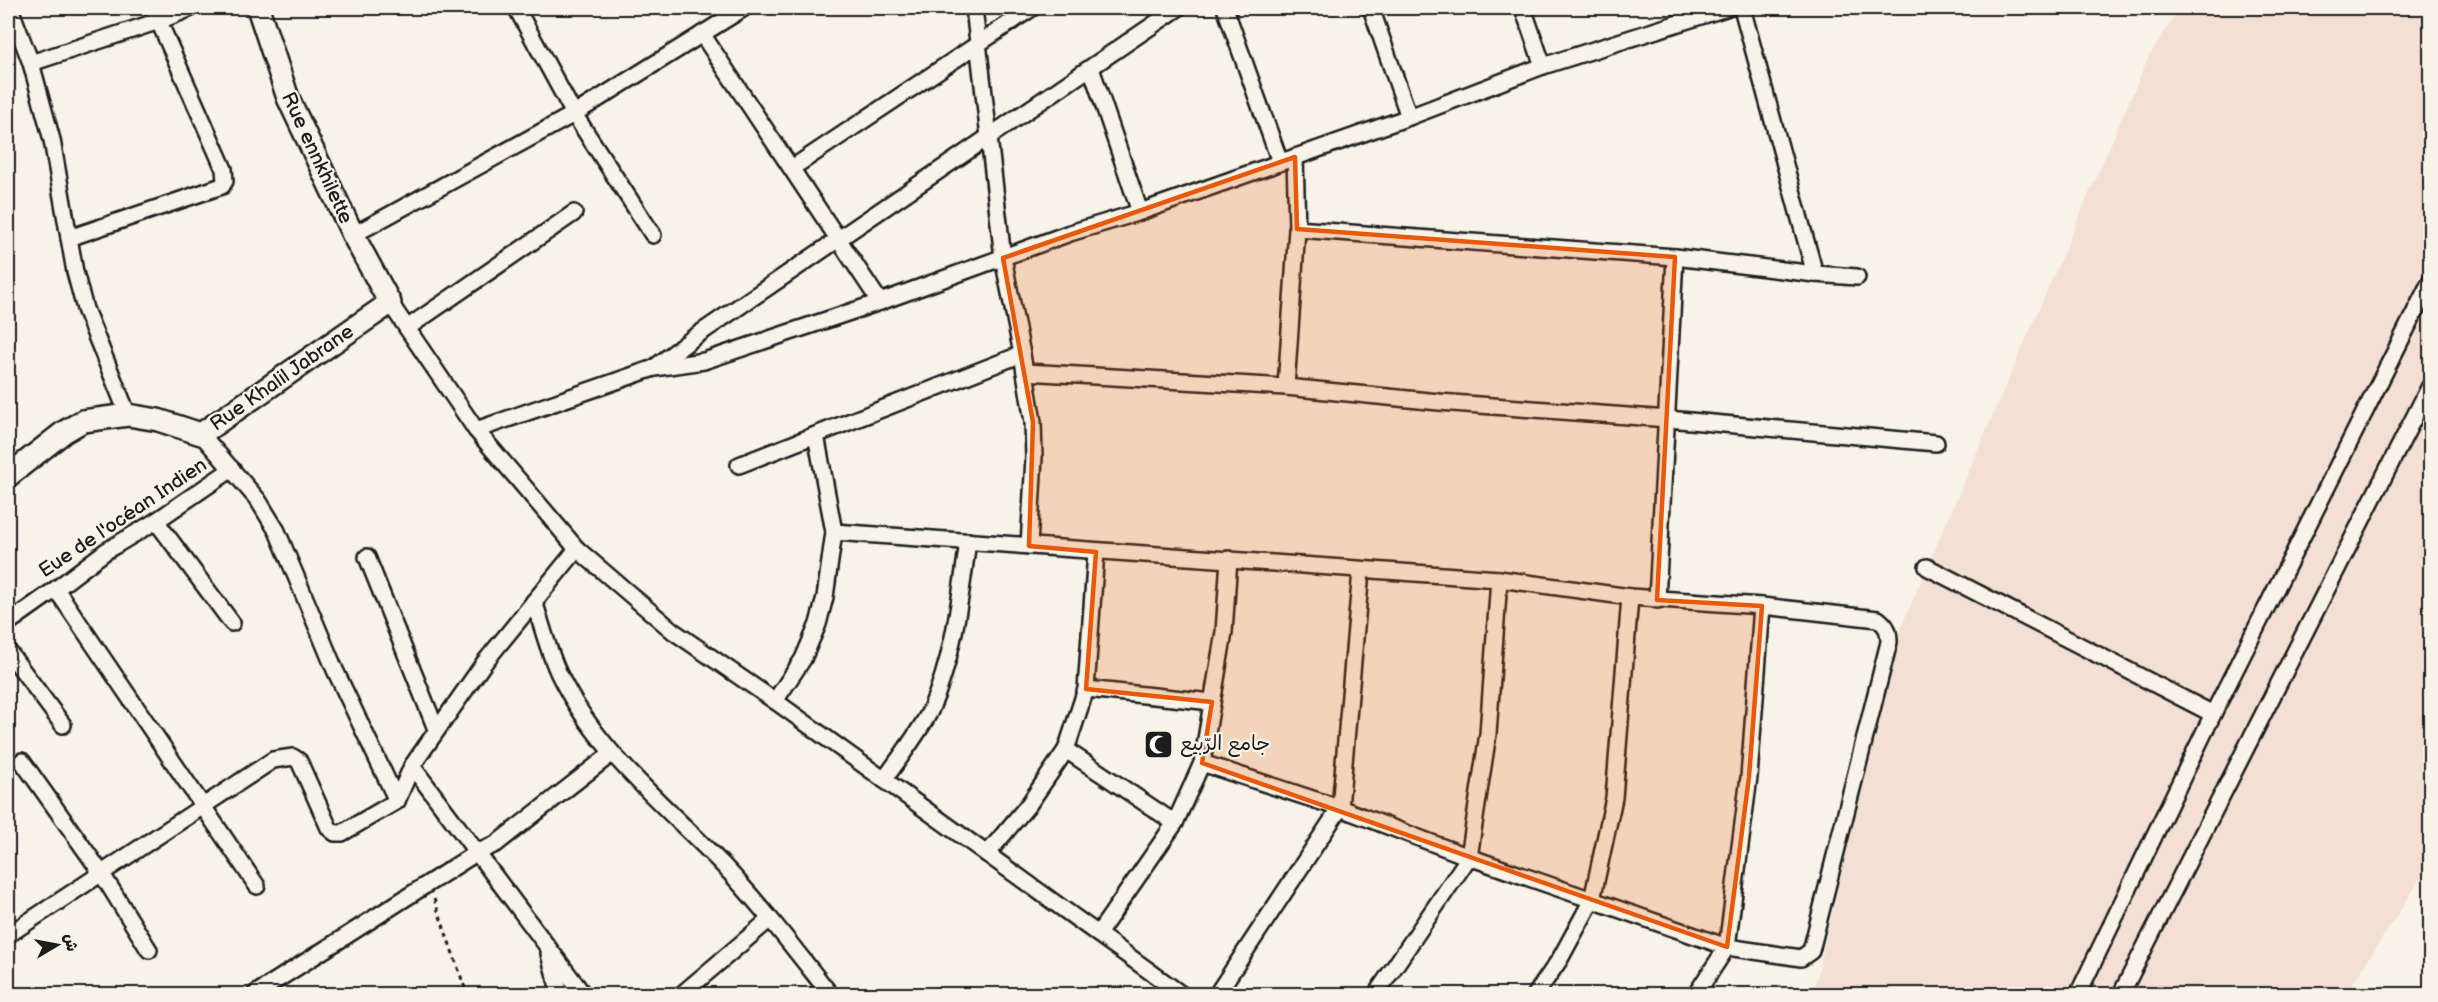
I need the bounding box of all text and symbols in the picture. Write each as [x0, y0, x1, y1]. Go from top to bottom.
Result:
street label: Rue ennkhilette [276, 88, 358, 228]
street label: Rue Khalil Jabrane [206, 319, 359, 437]
street label: Eue de l'océan Indien [35, 453, 211, 583]
mosque icon: جامع الرّبيع [1143, 728, 1175, 760]
place label: جامع الرّبيع [1180, 732, 1270, 758]
north arrow [27, 915, 87, 975]
text: ش [59, 932, 81, 953]

